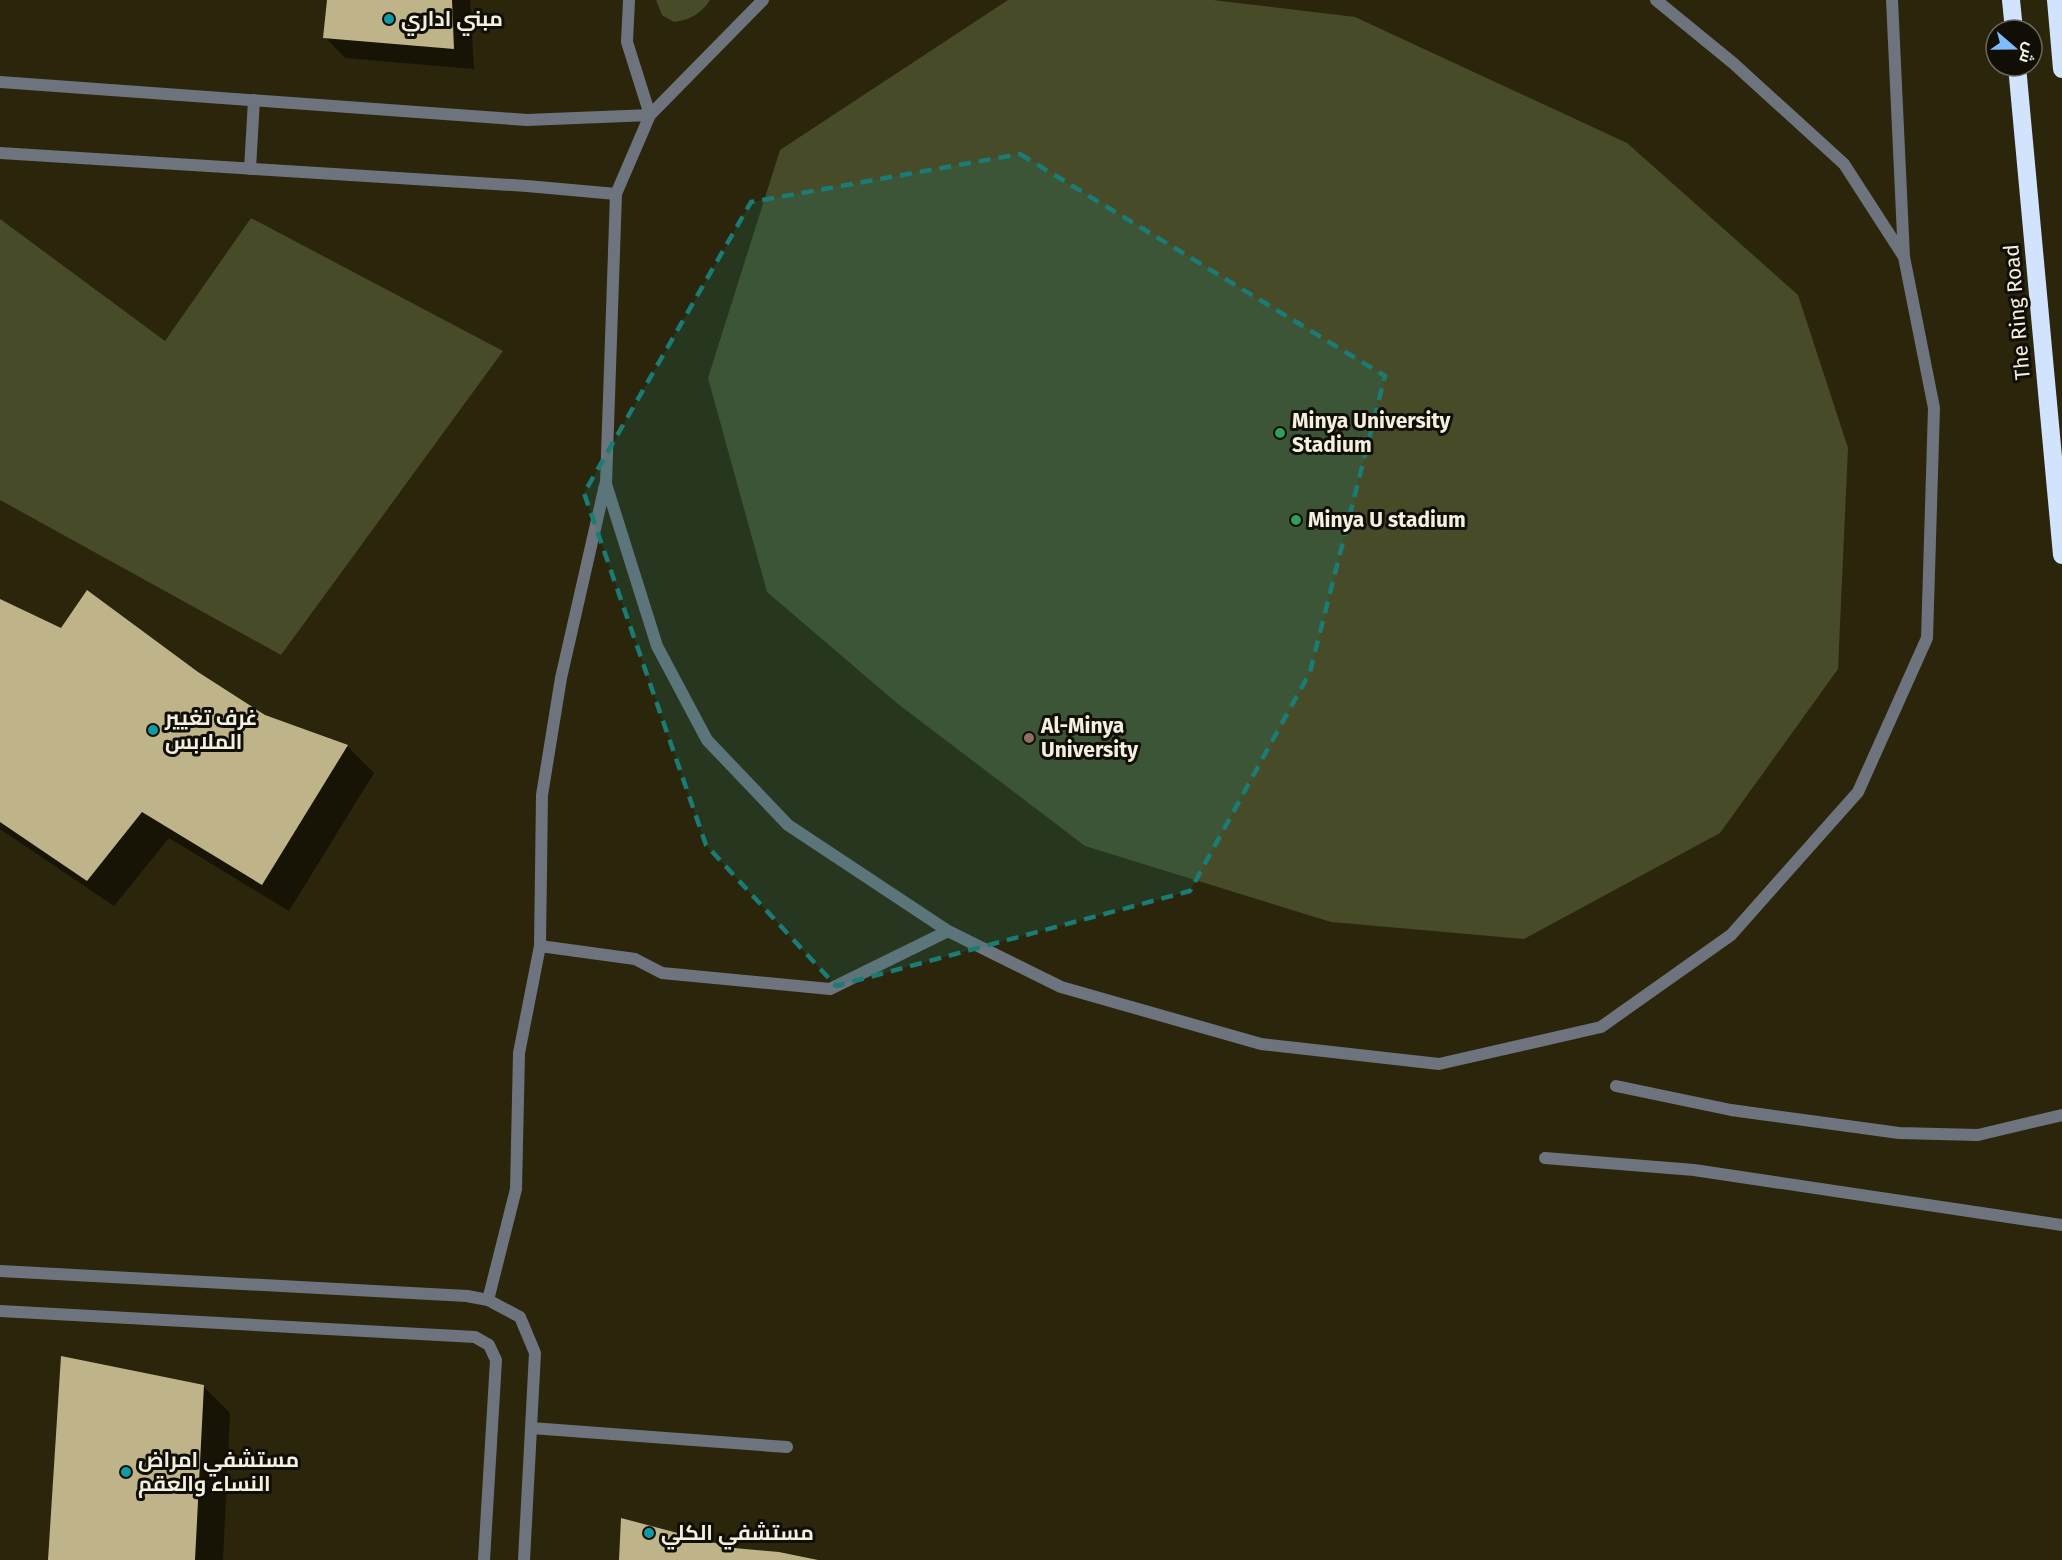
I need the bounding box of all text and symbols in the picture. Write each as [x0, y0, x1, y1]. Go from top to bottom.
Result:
place label: مبني اداري [401, 6, 503, 36]
marker: مبني اداري [382, 12, 396, 26]
north arrow [1984, 18, 2044, 78]
text: ش [2015, 40, 2040, 66]
street label: The Ring Road [1998, 243, 2036, 381]
place label: Minya University Stadium [1292, 408, 1450, 458]
marker: Minya University Stadium [1273, 426, 1287, 440]
place label: Minya U stadium [1308, 507, 1466, 533]
marker: Minya U stadium [1289, 513, 1303, 527]
place label: غرف تغيير الملابس [164, 705, 257, 755]
place label: Al-Minya University [1040, 713, 1138, 763]
marker: غرف تغيير الملابس [146, 723, 160, 737]
marker: Al-Minya University [1022, 731, 1036, 745]
place label: مستشفي امراض النساء والعقم [138, 1447, 299, 1498]
marker: مستشفي امراض النساء والعقم [119, 1465, 133, 1479]
place label: مستشفي الكلي [661, 1520, 814, 1550]
marker: مستشفي الكلي [642, 1526, 656, 1540]

